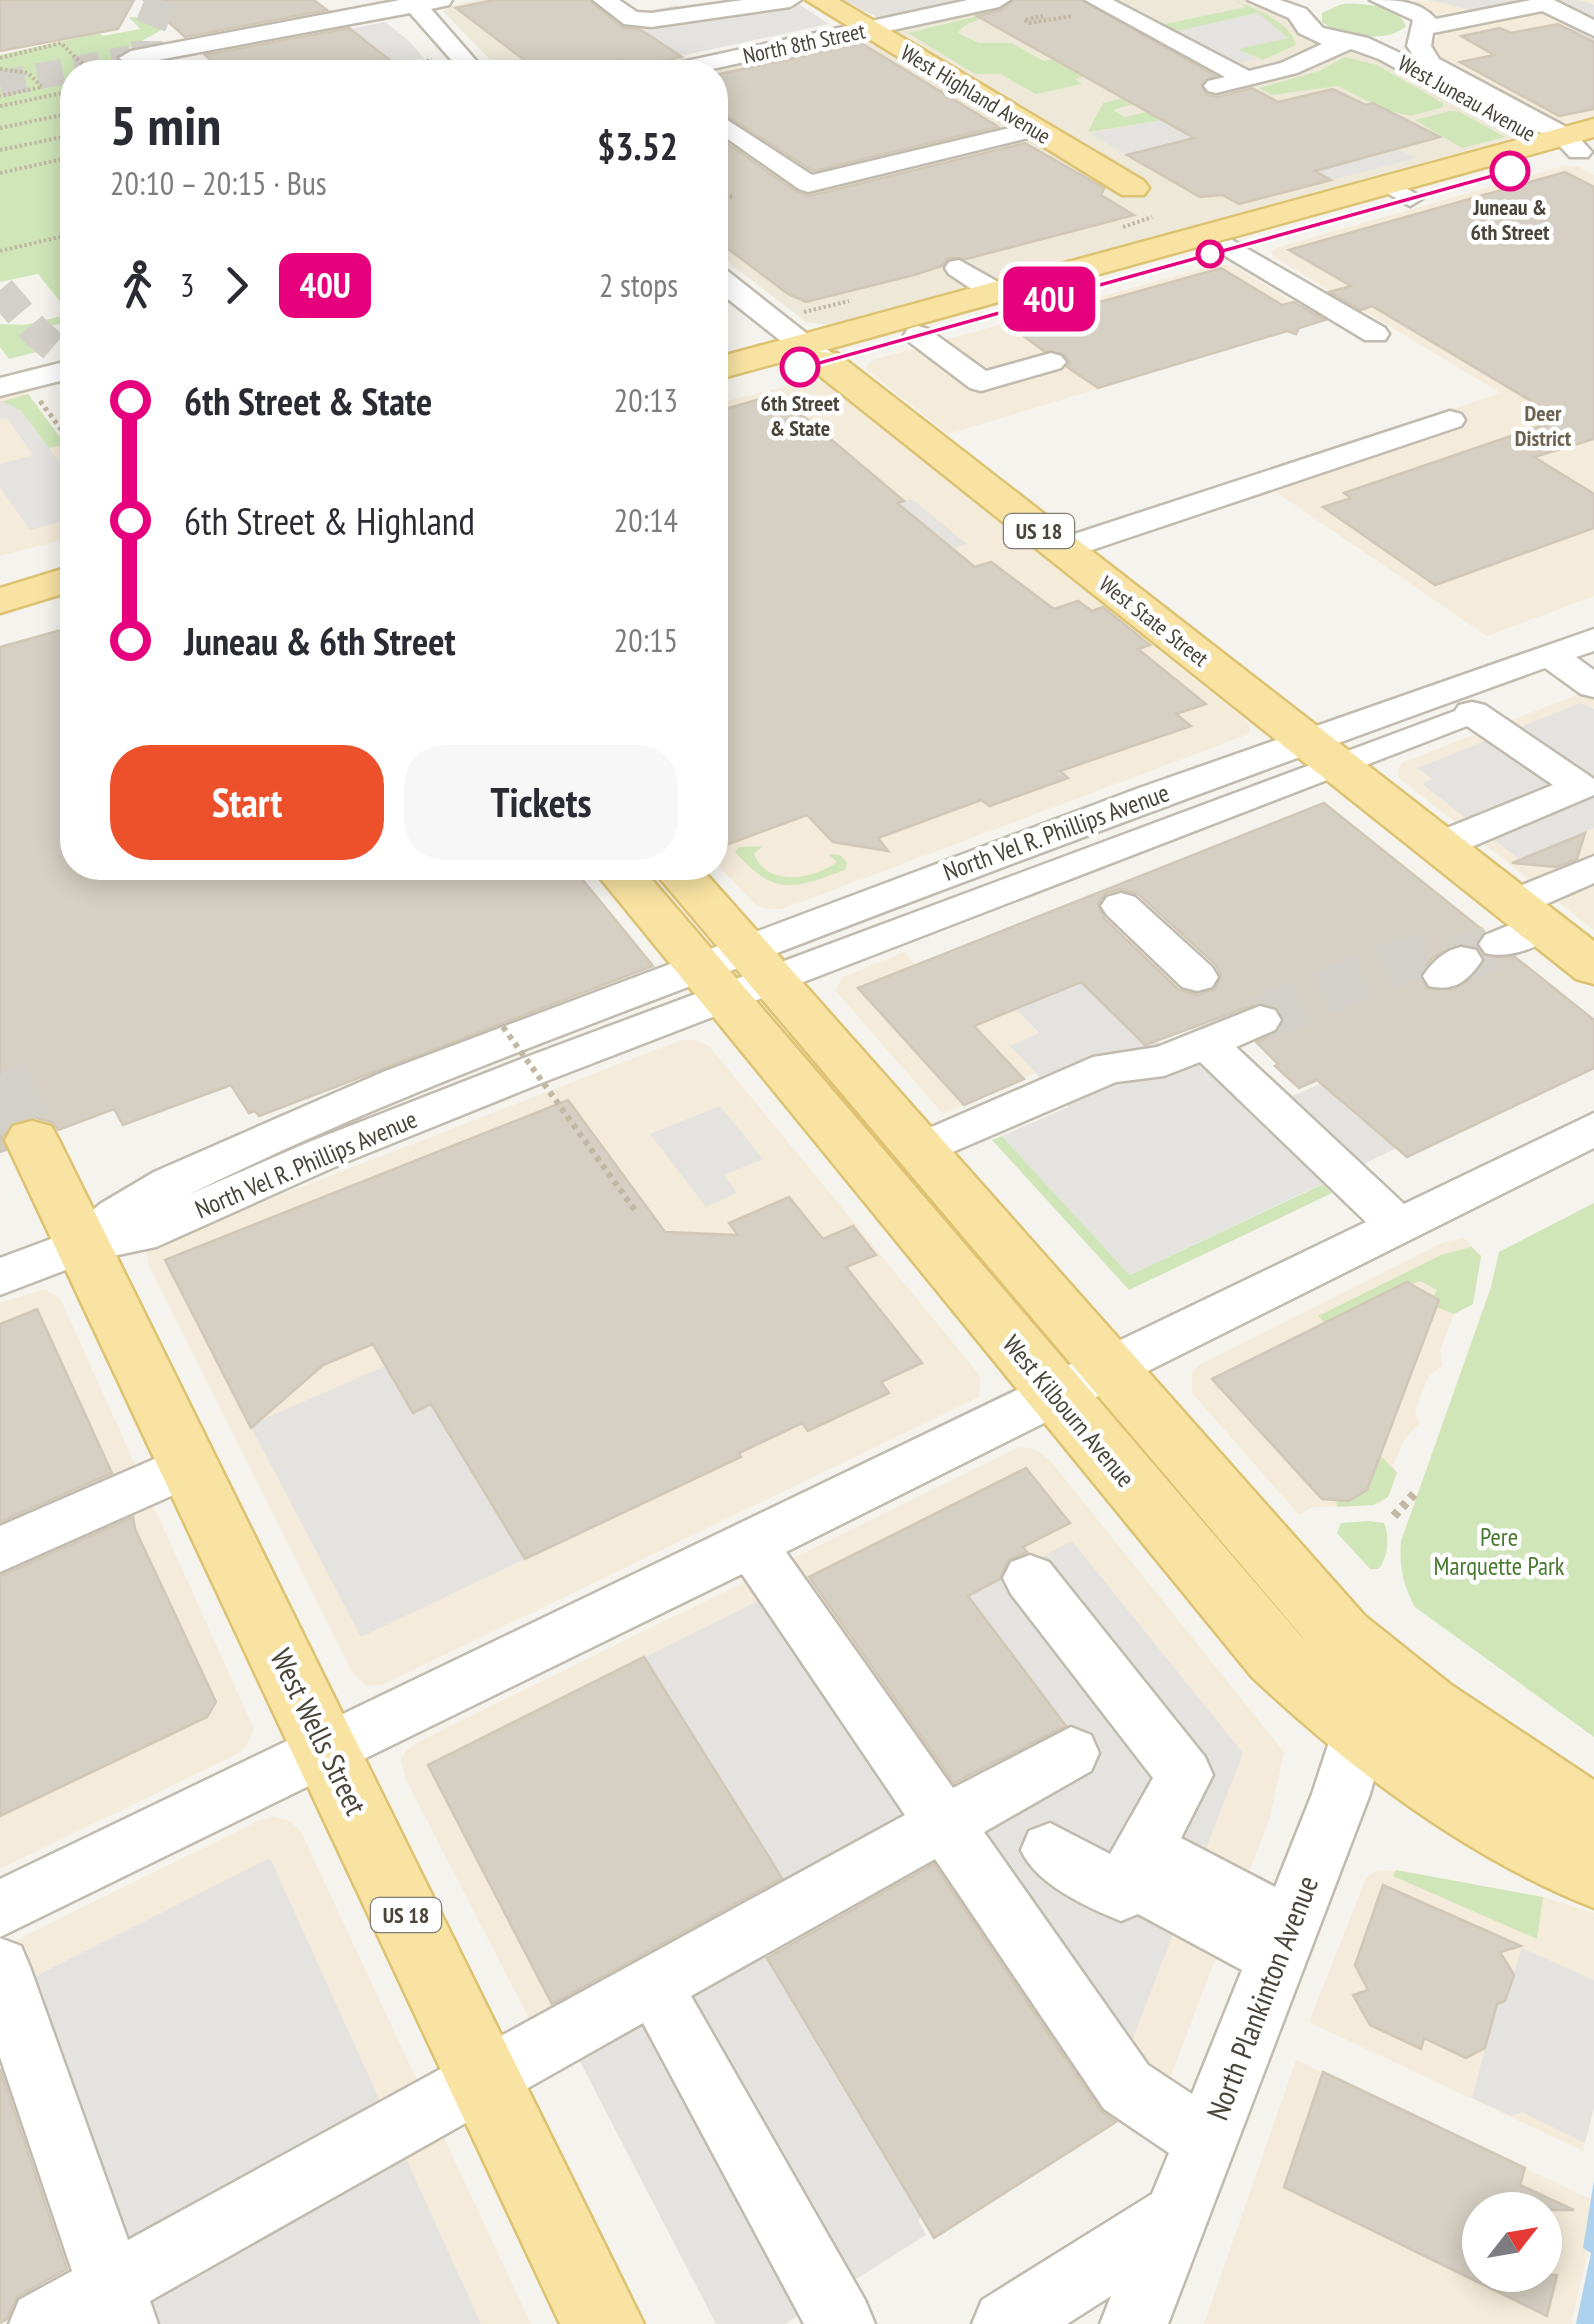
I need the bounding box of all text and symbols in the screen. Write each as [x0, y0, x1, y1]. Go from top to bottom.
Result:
street label: North 8th Street [740, 16, 868, 70]
street label: West Highland Avenue [896, 38, 1056, 150]
street label: West Juneau Avenue [1393, 49, 1541, 147]
text: 5 min [110, 89, 221, 160]
text: $3.52 [597, 121, 678, 170]
marker: Juneau & 6th Street [1491, 152, 1529, 190]
text: 20:10 – 20:15 · Bus [110, 162, 327, 204]
place label: Juneau & 6th Street [1470, 193, 1550, 246]
unlabelled marker [1197, 241, 1223, 267]
icon: walk [110, 258, 165, 313]
icon: forward [209, 258, 264, 313]
text: 40U [299, 262, 351, 308]
text: 3 [180, 264, 194, 306]
text: 2 stops [599, 264, 678, 306]
line badge: 40U [992, 266, 1106, 332]
text: 40U [1023, 276, 1075, 322]
marker: 6th Street & State [781, 348, 819, 386]
text: 6th Street & State [184, 376, 432, 425]
text: 20:13 [614, 379, 678, 421]
place label: 6th Street & State [760, 389, 840, 442]
district label: Deer District [1515, 399, 1572, 452]
text: 6th Street & Highland [184, 496, 475, 545]
text: 20:14 [614, 499, 678, 541]
road number: US 18 [1004, 514, 1074, 548]
street label: West State Street [1094, 570, 1214, 672]
text: Juneau & 6th Street [184, 616, 456, 665]
text: 20:15 [614, 619, 678, 661]
button: Start [110, 745, 384, 860]
button: Tickets [404, 745, 678, 860]
street label: North Vel R. Phillips Avenue [939, 776, 1173, 888]
street label: North Vel R. Phillips Avenue [190, 1103, 422, 1225]
street label: West Kilbourn Avenue [996, 1328, 1142, 1494]
park label: Pere Marquette Park [1433, 1521, 1565, 1582]
street label: West Wells Street [262, 1642, 377, 1821]
street label: North Plankinton Avenue [1197, 1870, 1326, 2125]
road number: US 18 [371, 1898, 441, 1932]
north arrow [1462, 2192, 1562, 2292]
map controls [1462, 2192, 1562, 2292]

